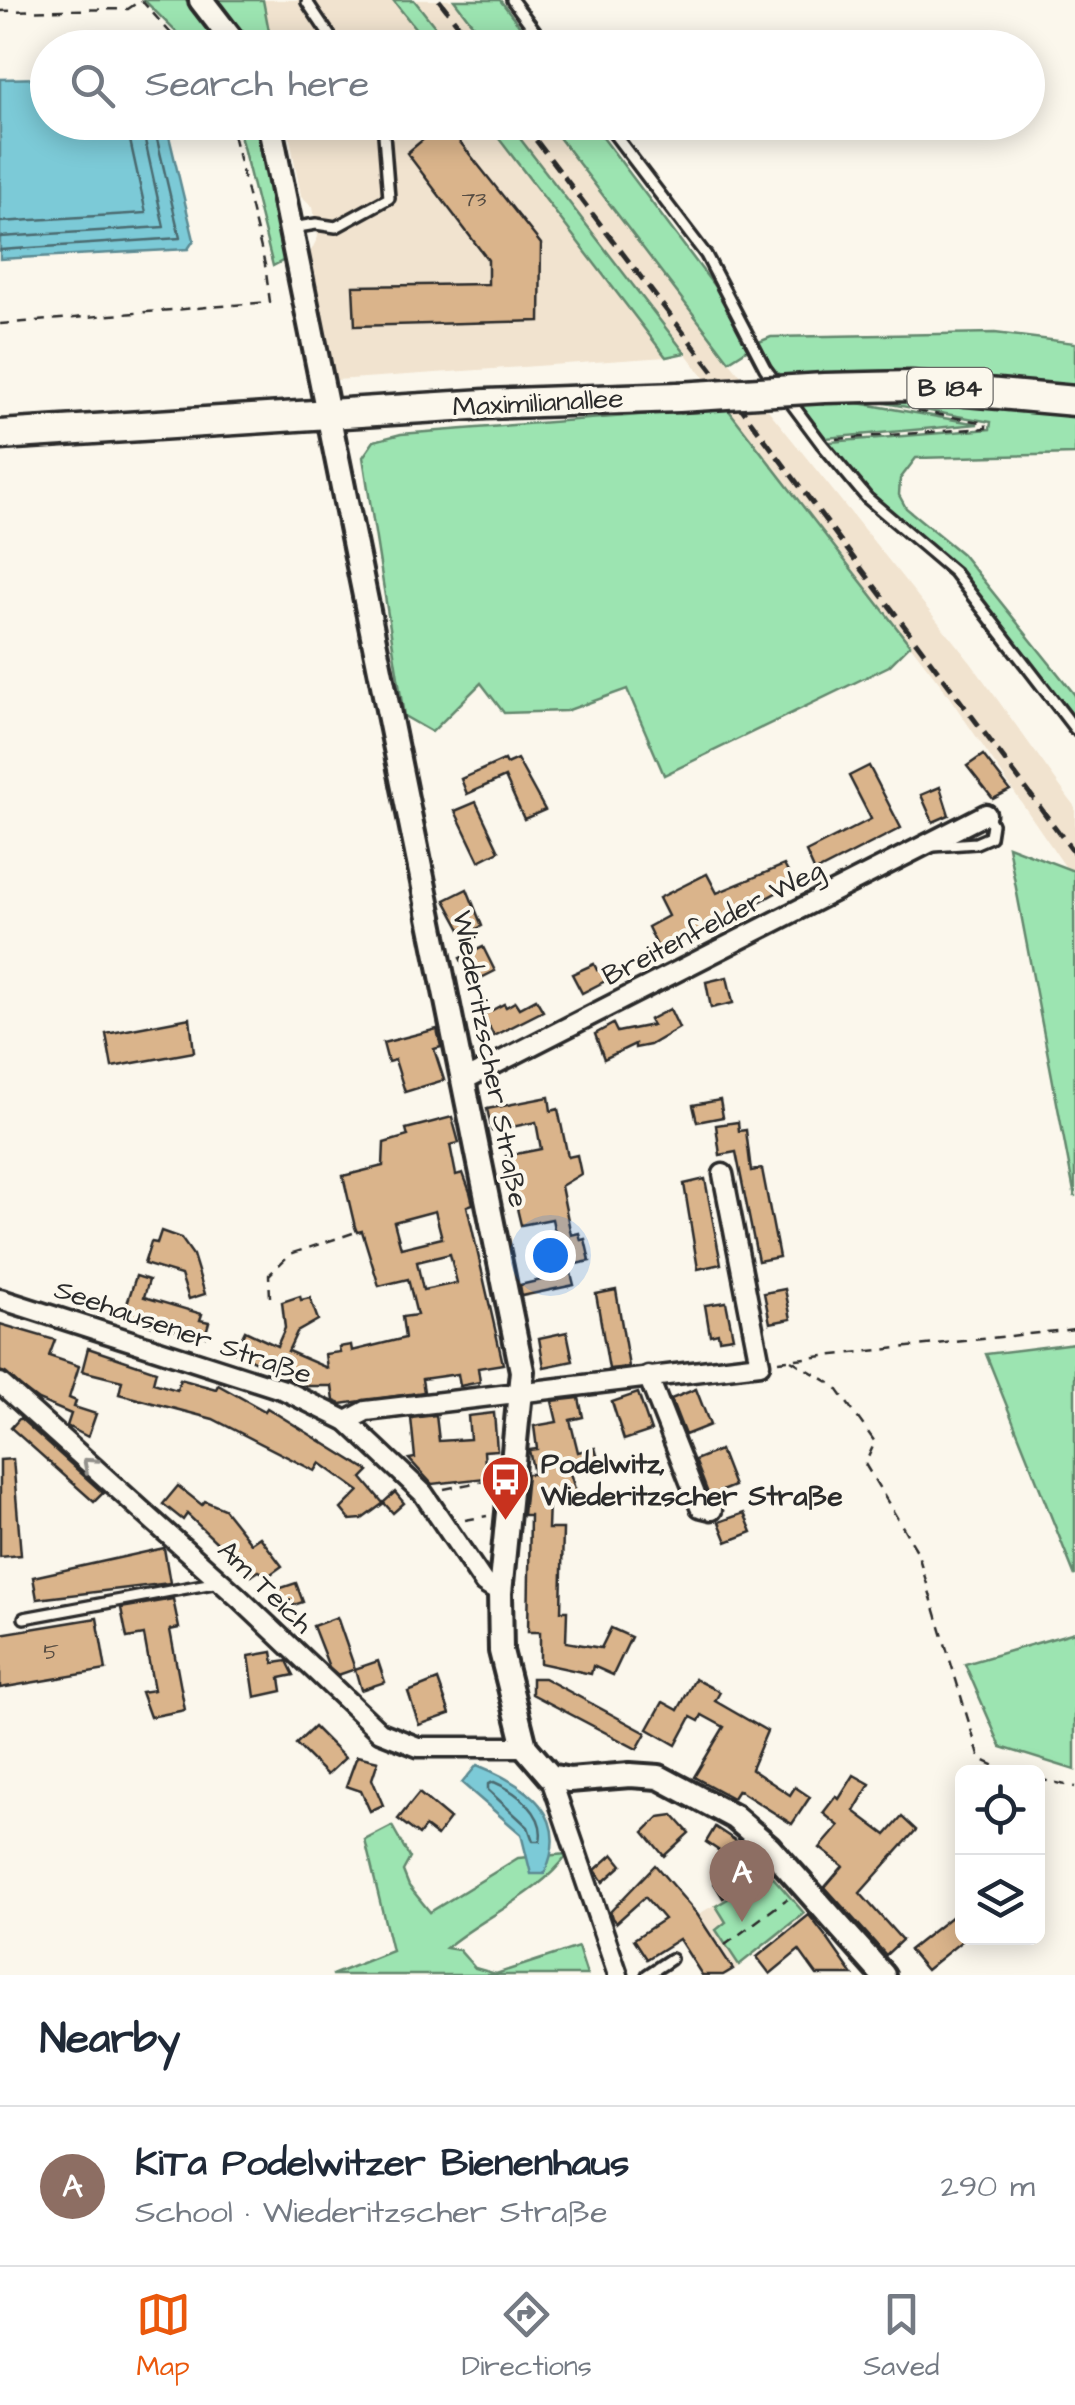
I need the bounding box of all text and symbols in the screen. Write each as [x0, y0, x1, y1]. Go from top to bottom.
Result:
search box [30, 30, 1045, 140]
icon: search [65, 58, 120, 113]
text: Search here [145, 59, 369, 111]
house number: 73 [462, 184, 486, 215]
road number: B 184 [908, 368, 992, 408]
street label: Maximilianallee [452, 379, 624, 427]
street label: Breitenfelder Weg [596, 850, 831, 997]
street label: Wiederitzscher Straße [442, 907, 538, 1211]
your location [525, 1230, 576, 1281]
street label: Seehausener Straße [49, 1270, 317, 1394]
place label: Podelwitz, Wiederitzscher Straße [540, 1445, 843, 1516]
bus stop icon: Podelwitz, Wiederitzscher Straße [480, 1454, 532, 1522]
one-way arrow [82, 1457, 101, 1475]
street label: Am Teich [209, 1532, 322, 1643]
house number: 5 [43, 1637, 59, 1668]
map controls [955, 1765, 1045, 1945]
button: locate [955, 1765, 1045, 1855]
pin: A [710, 1840, 774, 1922]
button: layers [955, 1855, 1045, 1945]
text: Nearby [40, 2011, 180, 2069]
text: KiTa Podelwitzer Bienenhaus [135, 2138, 629, 2190]
text: A [62, 2164, 83, 2209]
text: 290 m [941, 2164, 1035, 2209]
text: School · Wiederitzscher Straße [135, 2190, 608, 2235]
tab: Map [136, 2287, 191, 2386]
tab: Directions [462, 2287, 592, 2386]
tab: Saved [863, 2287, 939, 2386]

